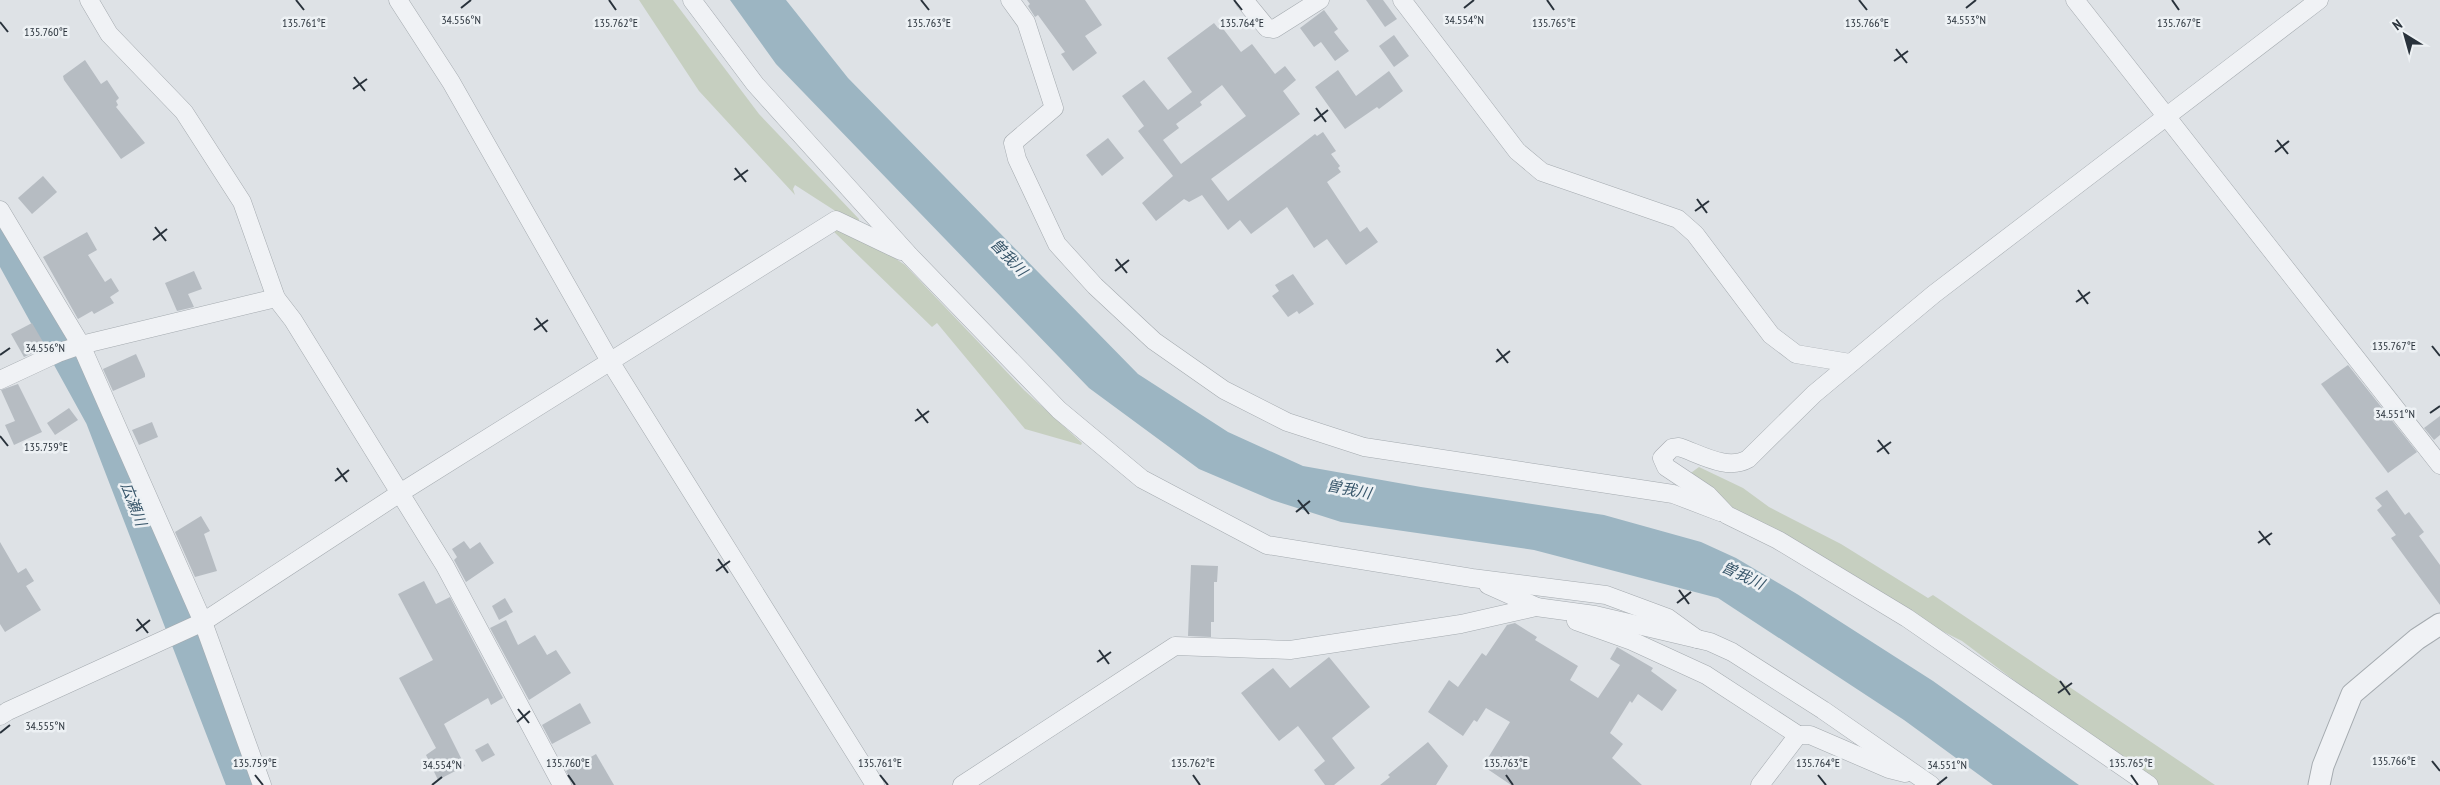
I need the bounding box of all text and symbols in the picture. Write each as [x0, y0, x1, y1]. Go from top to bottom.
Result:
north arrow [2380, 10, 2430, 60]
text: 34.556°N [441, 12, 481, 27]
text: 34.554°N [1444, 12, 1484, 27]
text: 34.553°N [1946, 12, 1986, 27]
text: 135.761°E [282, 15, 326, 30]
text: 135.762°E [594, 15, 638, 30]
text: 135.763°E [907, 15, 951, 30]
text: 135.764°E [1220, 15, 1264, 30]
text: 135.765°E [1532, 15, 1576, 30]
text: 135.766°E [1845, 15, 1889, 30]
text: 135.767°E [2157, 15, 2201, 30]
text: N [2389, 15, 2406, 34]
text: 135.760°E [24, 24, 68, 39]
water label: 曽我川 [987, 234, 1033, 281]
text: 135.767°E [2372, 338, 2416, 353]
text: 34.556°N [25, 340, 65, 355]
text: 34.551°N [2375, 406, 2415, 421]
text: 135.759°E [24, 439, 68, 454]
water label: 曽我川 [1325, 475, 1375, 503]
water label: 広瀬川 [117, 480, 152, 530]
water label: 曽我川 [1719, 557, 1769, 594]
text: 34.555°N [25, 718, 65, 733]
text: 135.766°E [2372, 753, 2416, 768]
text: 135.759°E [233, 755, 277, 770]
text: 135.760°E [546, 755, 590, 770]
text: 135.761°E [858, 755, 902, 770]
text: 135.762°E [1171, 755, 1215, 770]
text: 135.763°E [1484, 755, 1528, 770]
text: 135.764°E [1796, 755, 1840, 770]
text: 135.765°E [2109, 755, 2153, 770]
text: 34.554°N [422, 757, 462, 772]
text: 34.551°N [1927, 757, 1967, 772]

